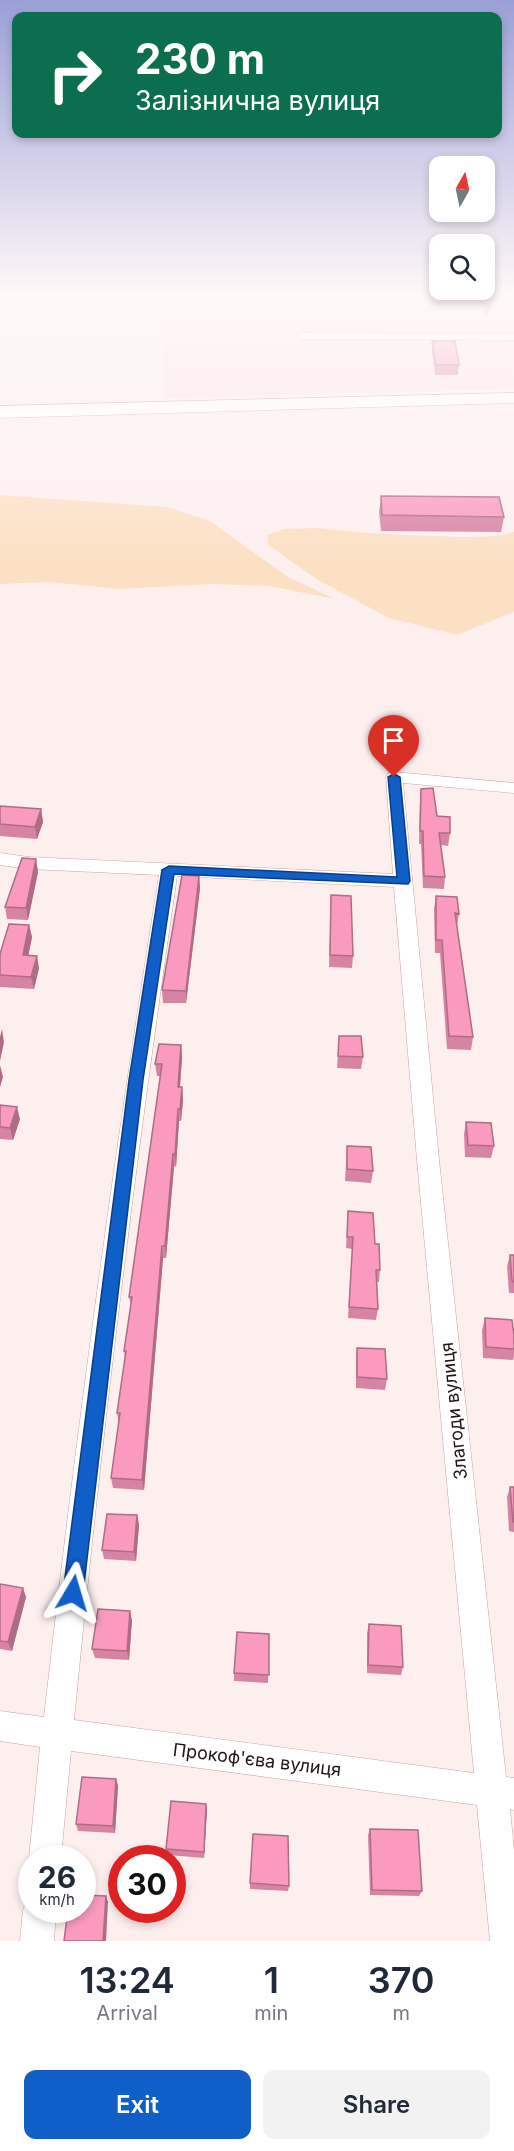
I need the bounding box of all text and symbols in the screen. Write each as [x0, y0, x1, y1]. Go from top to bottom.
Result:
text: 230 m [135, 33, 265, 84]
icon: right [36, 36, 114, 114]
text: Залізнична вулиця [135, 84, 380, 117]
north arrow [429, 156, 495, 222]
map controls [429, 156, 495, 300]
button: search [429, 234, 495, 300]
pin [368, 715, 419, 777]
icon: arrive [377, 724, 410, 757]
street label: Злагоди вулиця [436, 1341, 471, 1481]
position arrow [41, 1561, 105, 1625]
street label: Прокоф'єва вулиця [172, 1739, 342, 1780]
speed limit sign: 30 [108, 1845, 186, 1923]
text: 26 [38, 1859, 76, 1895]
text: km/h [39, 1890, 75, 1909]
text: 13:24 [79, 1958, 175, 2002]
text: 1 [264, 1958, 279, 2002]
text: 370 [368, 1958, 435, 2002]
text: Arrival [96, 2001, 158, 2025]
text: min [254, 2001, 288, 2025]
text: m [392, 2001, 410, 2025]
button: Exit [24, 2070, 251, 2139]
button: Share [263, 2070, 490, 2139]

